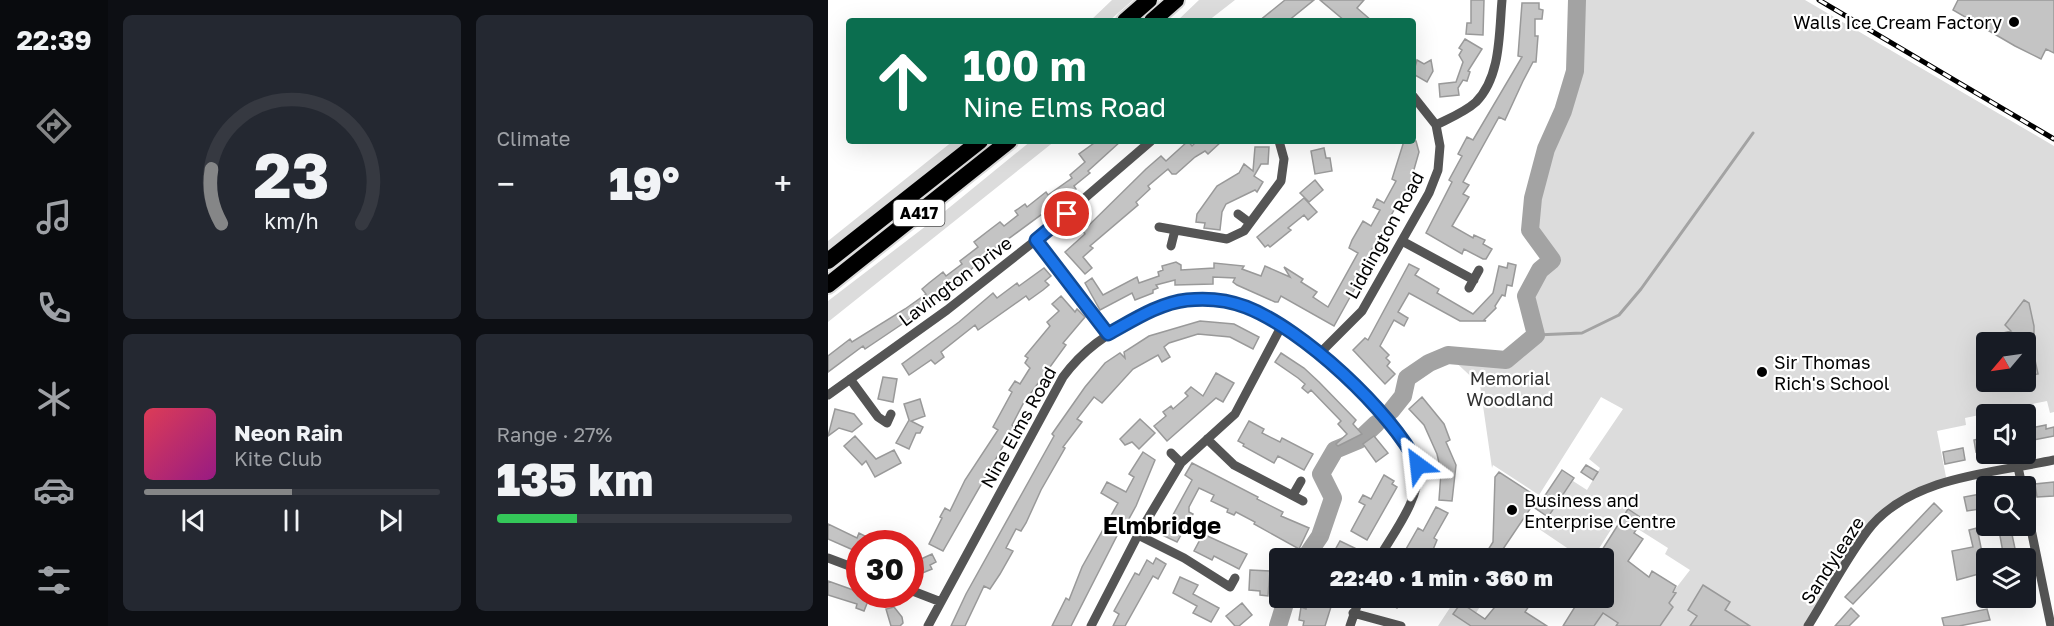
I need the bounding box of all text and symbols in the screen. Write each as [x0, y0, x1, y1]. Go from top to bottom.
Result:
place label: Walls Ice Cream Factory [1793, 11, 2002, 33]
marker: Walls Ice Cream Factory [2007, 15, 2021, 29]
text: 22:39 [16, 24, 92, 56]
text: 100 m [963, 40, 1086, 90]
icon: ahead [864, 42, 942, 120]
text: Nine Elms Road [963, 91, 1166, 123]
icon: directions [33, 105, 75, 147]
text: Climate [497, 126, 570, 150]
text: 23 [254, 137, 330, 212]
text: 19° [609, 156, 680, 210]
text: − [497, 164, 515, 203]
text: + [774, 164, 792, 203]
street label: Liddington Road [1340, 168, 1428, 302]
pin [1041, 188, 1092, 239]
icon: music [33, 196, 75, 238]
icon: arrive [1050, 197, 1083, 230]
road number: A417 [894, 200, 944, 226]
text: km/h [264, 208, 319, 234]
street label: Lavington Drive [894, 231, 1016, 331]
icon: phone [33, 287, 75, 329]
north arrow [1976, 332, 2036, 392]
map controls [1976, 332, 2036, 608]
place label: Sir Thomas Rich's School [1774, 351, 1890, 394]
street label: Nine Elms Road [976, 362, 1060, 492]
marker: Sir Thomas Rich's School [1755, 365, 1769, 379]
park label: Memorial Woodland [1466, 367, 1554, 410]
icon: climate [33, 378, 75, 420]
button: sound [1976, 404, 2036, 464]
text: Neon Rain [234, 419, 343, 446]
text: Range · 27% [497, 422, 612, 446]
position arrow [1386, 433, 1450, 497]
text: Kite Club [234, 446, 322, 470]
text: 135 km [497, 452, 653, 506]
icon: car [33, 469, 75, 511]
button: search [1976, 476, 2036, 536]
place label: Business and Enterprise Centre [1524, 489, 1676, 532]
marker: Business and Enterprise Centre [1505, 503, 1519, 517]
icon: previous [177, 504, 210, 537]
icon: pause [275, 504, 308, 537]
icon: next [374, 504, 407, 537]
district label: Elmbridge [1103, 510, 1221, 539]
street label: Sandyleaze [1796, 512, 1868, 608]
speed limit sign: 30 [846, 530, 924, 608]
button: layers [1976, 548, 2036, 608]
icon: filters [33, 559, 75, 601]
text: 22:40 · 1 min · 360 m [1330, 564, 1553, 591]

